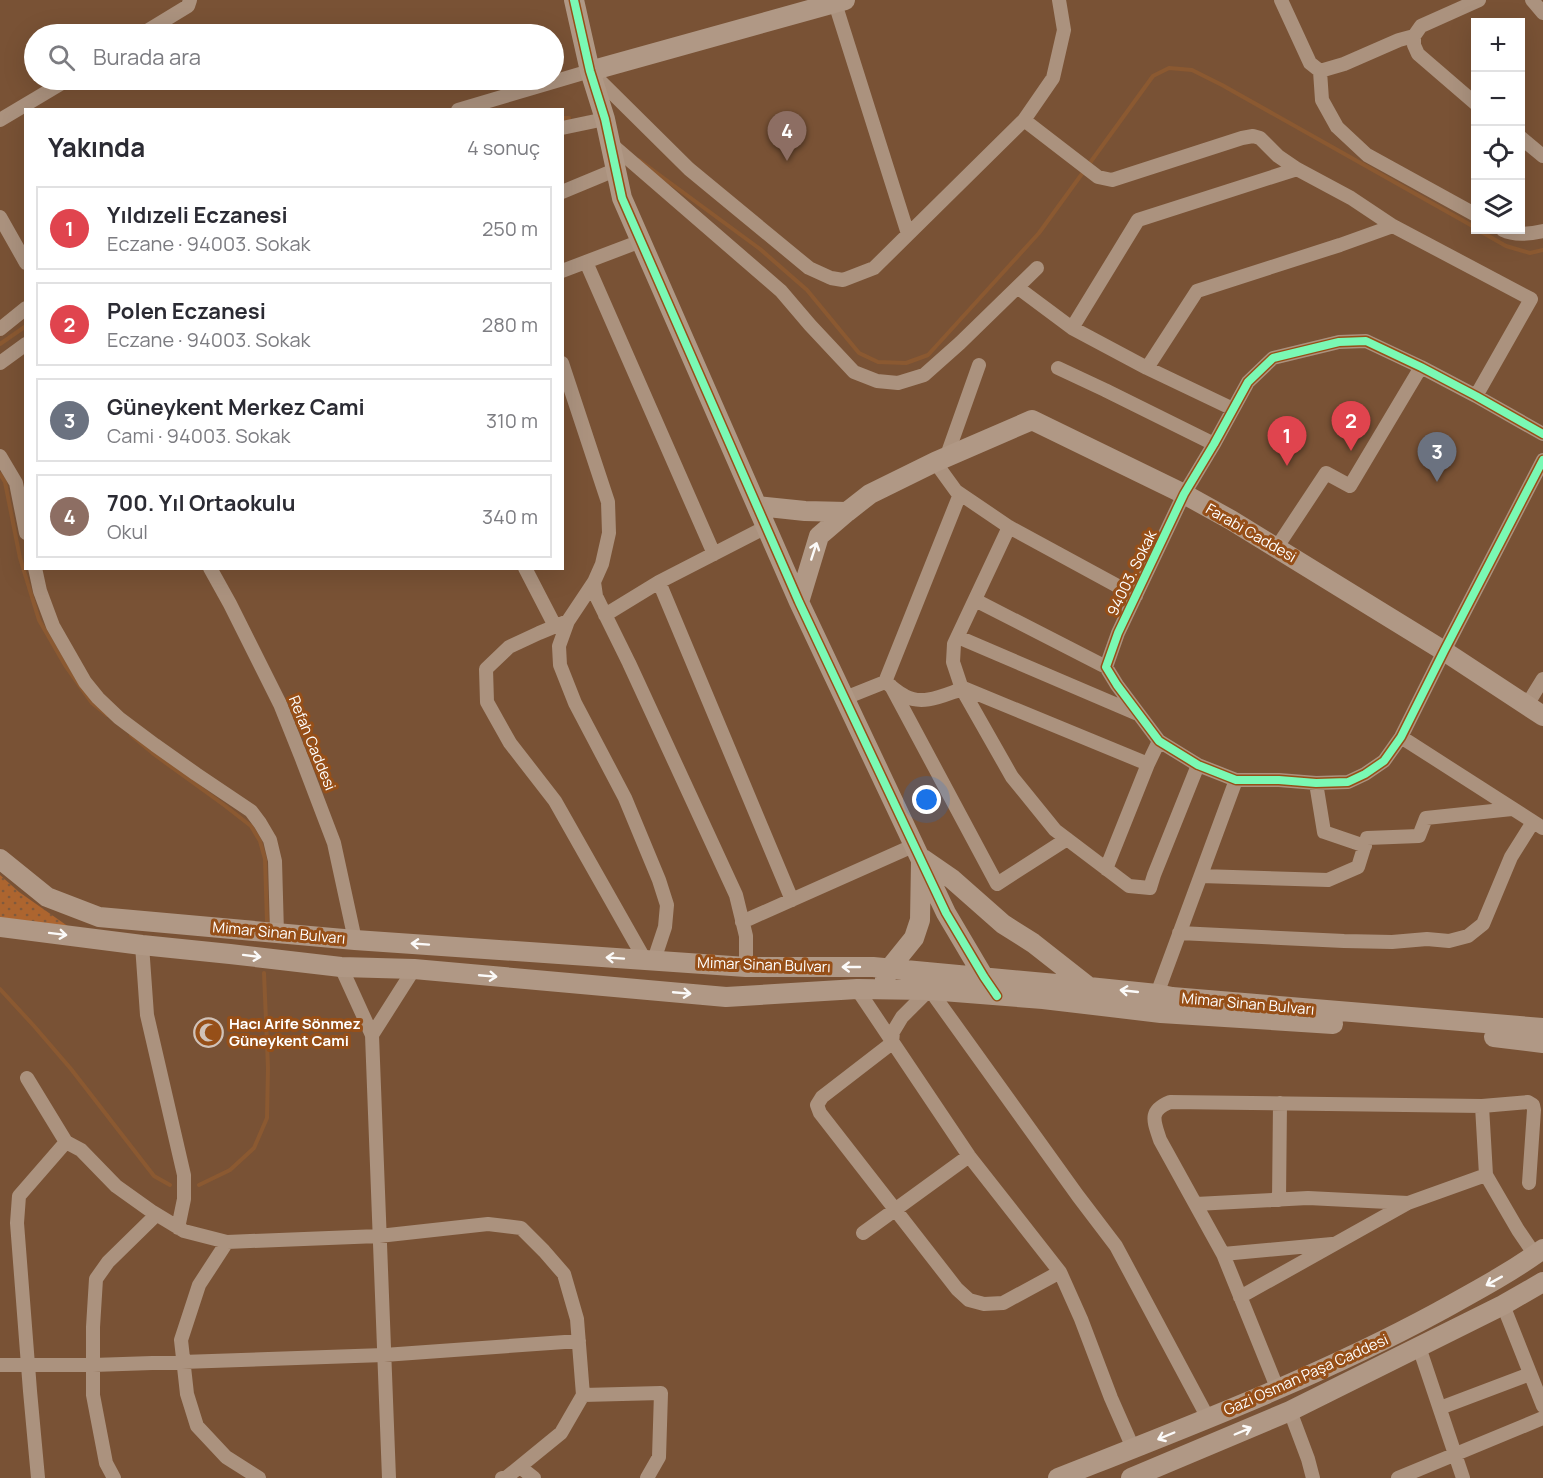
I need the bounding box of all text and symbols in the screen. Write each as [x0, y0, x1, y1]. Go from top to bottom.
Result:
map controls [1471, 18, 1525, 234]
button: + [1471, 18, 1525, 72]
search box [24, 24, 564, 90]
icon: search [45, 41, 78, 74]
text: Burada ara [93, 42, 201, 72]
button: − [1471, 72, 1525, 126]
pin: 4 [768, 112, 806, 161]
button: locate [1471, 126, 1525, 180]
text: Yakında [48, 129, 145, 165]
text: 4 sonuç [467, 134, 540, 161]
button: layers [1471, 180, 1525, 234]
text: Yıldızeli Eczanesi [107, 200, 288, 230]
text: 1 [65, 215, 74, 242]
text: 250 m [482, 215, 538, 242]
text: Eczane · 94003. Sokak [107, 230, 310, 257]
text: Polen Eczanesi [107, 296, 266, 326]
text: 2 [64, 311, 75, 338]
text: 280 m [482, 311, 538, 338]
text: Eczane · 94003. Sokak [107, 326, 310, 353]
text: Güneykent Merkez Cami [107, 392, 365, 422]
pin: 2 [1332, 402, 1370, 451]
text: 3 [64, 407, 75, 434]
text: 310 m [486, 407, 538, 434]
pin: 1 [1268, 416, 1306, 466]
text: Cami · 94003. Sokak [107, 422, 290, 449]
pin: 3 [1418, 432, 1456, 482]
text: 700. Yıl Ortaokulu [107, 488, 296, 518]
street label: Farabi Caddesi [1202, 498, 1300, 567]
text: 4 [63, 503, 76, 530]
text: 340 m [482, 503, 538, 530]
text: Okul [107, 518, 148, 545]
street label: 94003. Sokak [1102, 526, 1162, 619]
one-way arrow [810, 542, 821, 561]
street label: Refah Caddesi [284, 692, 341, 793]
your location [912, 785, 941, 814]
street label: Mimar Sinan Bulvarı [212, 916, 346, 949]
one-way arrow [48, 929, 67, 940]
one-way arrow [411, 939, 431, 950]
one-way arrow [241, 951, 261, 962]
one-way arrow [605, 952, 625, 963]
street label: Mimar Sinan Bulvarı [697, 952, 831, 977]
one-way arrow [842, 961, 862, 973]
one-way arrow [477, 971, 497, 982]
one-way arrow [1120, 985, 1140, 996]
street label: Mimar Sinan Bulvarı [1181, 987, 1315, 1020]
one-way arrow [672, 988, 691, 999]
place label: Hacı Arife Sönmez Güneykent Cami [229, 1013, 361, 1051]
mosque icon: Hacı Arife Sönmez Güneykent Cami [192, 1017, 224, 1049]
one-way arrow [1486, 1275, 1503, 1287]
street label: Gazi Osman Paşa Caddesi [1220, 1329, 1392, 1420]
one-way arrow [1233, 1425, 1251, 1436]
one-way arrow [1157, 1431, 1176, 1442]

